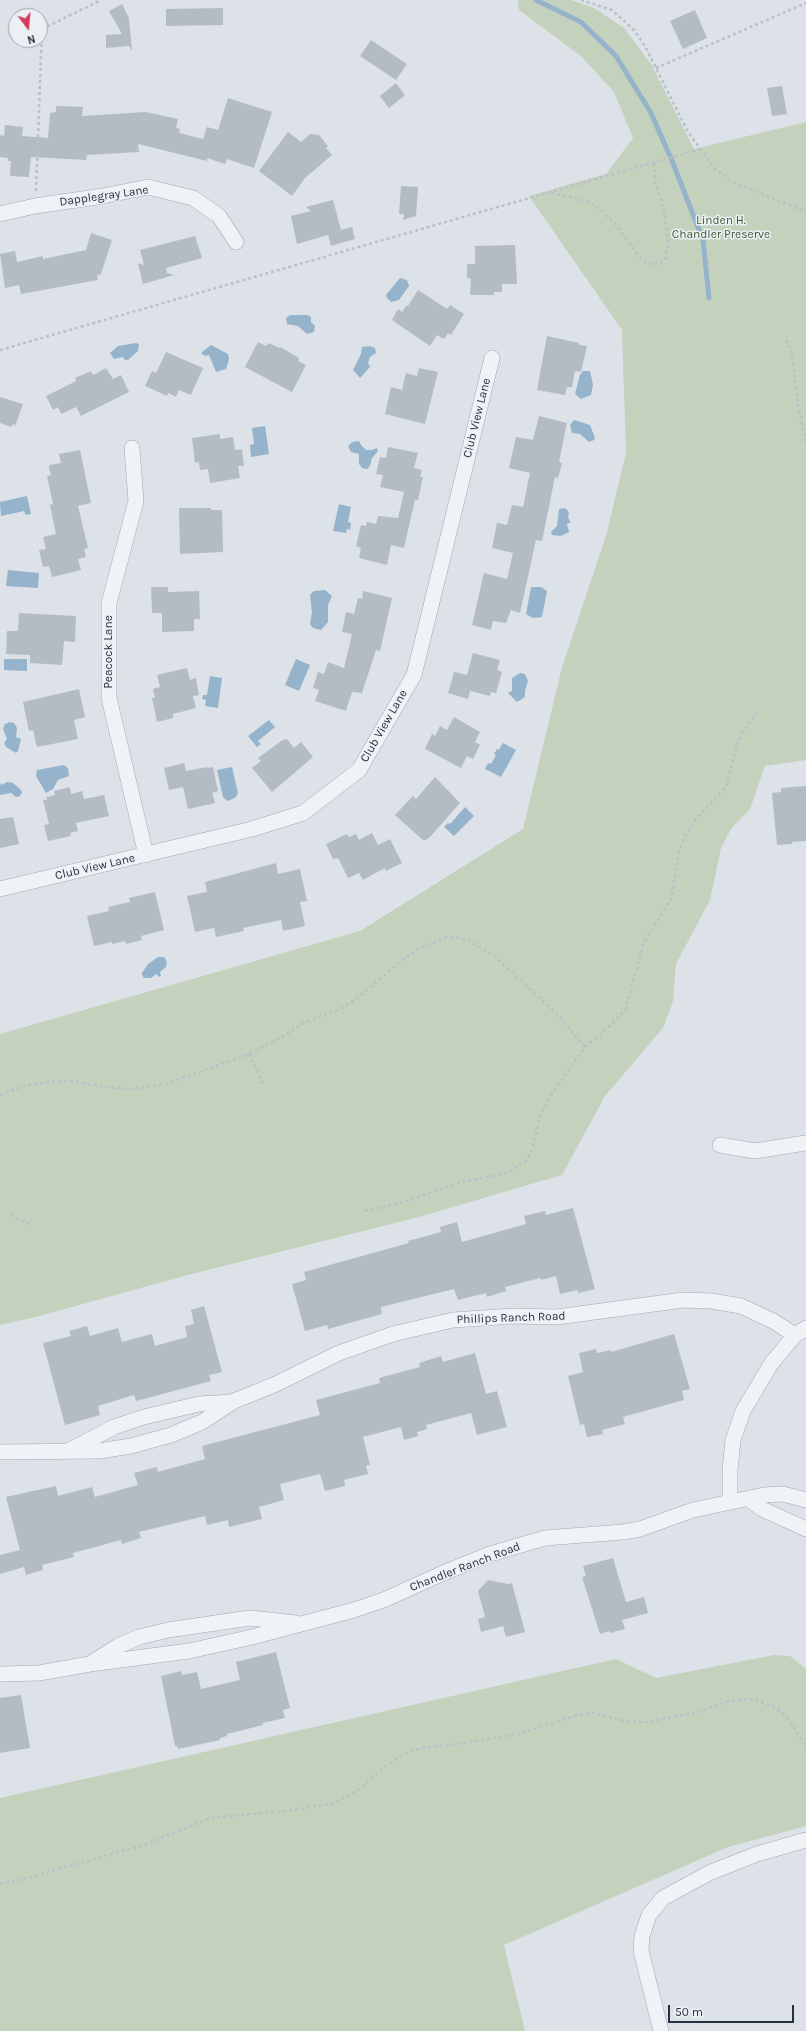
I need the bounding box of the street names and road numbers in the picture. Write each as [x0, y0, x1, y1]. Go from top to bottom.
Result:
street label: Dapplegray Lane [59, 183, 149, 209]
street label: Club View Lane [460, 377, 494, 459]
street label: Peacock Lane [102, 615, 116, 689]
street label: Club View Lane [357, 687, 411, 765]
street label: Club View Lane [54, 851, 136, 883]
street label: Phillips Ranch Road [456, 1309, 566, 1327]
street label: Chandler Ranch Road [408, 1539, 522, 1595]

